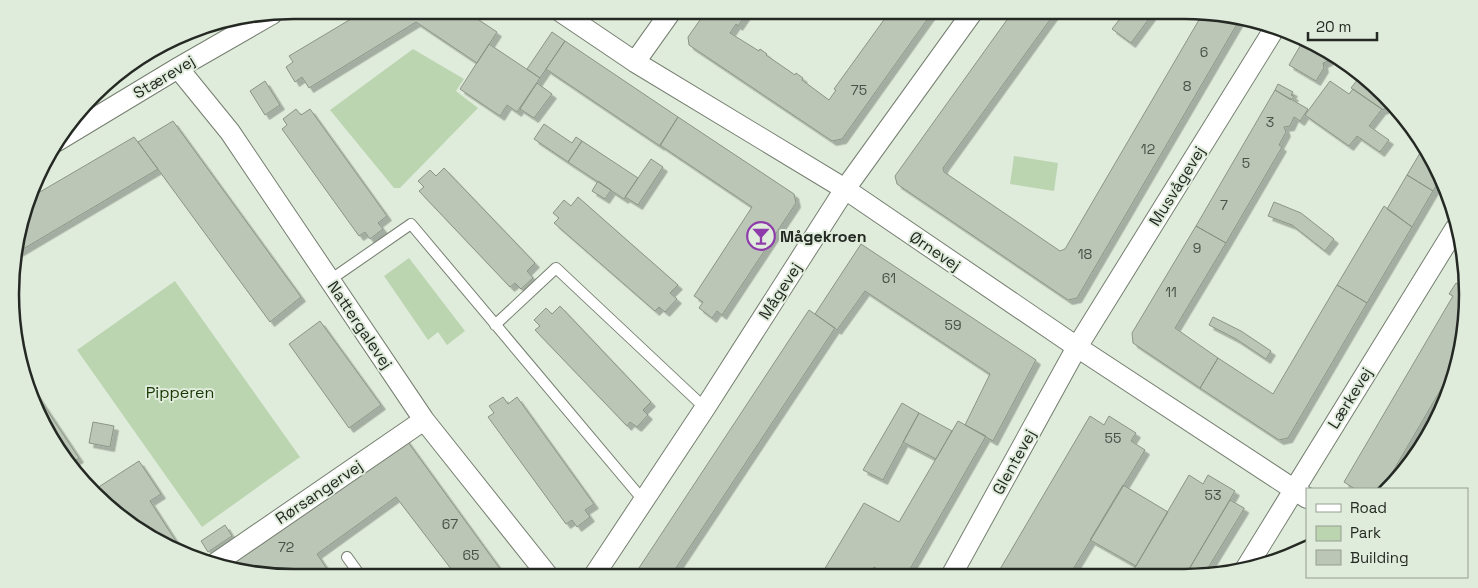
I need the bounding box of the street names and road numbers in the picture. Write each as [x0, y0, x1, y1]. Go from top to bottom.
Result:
street label: Stærevej [129, 50, 199, 104]
street label: Musvågevej [1144, 142, 1210, 230]
street label: Ørnevej [905, 226, 965, 276]
street label: Mågevej [754, 258, 806, 324]
street label: Nattergalevej [323, 277, 397, 373]
street label: Lærkevej [1323, 363, 1377, 433]
street label: Glentevej [987, 426, 1041, 498]
street label: Rørsangervej [271, 455, 367, 529]

